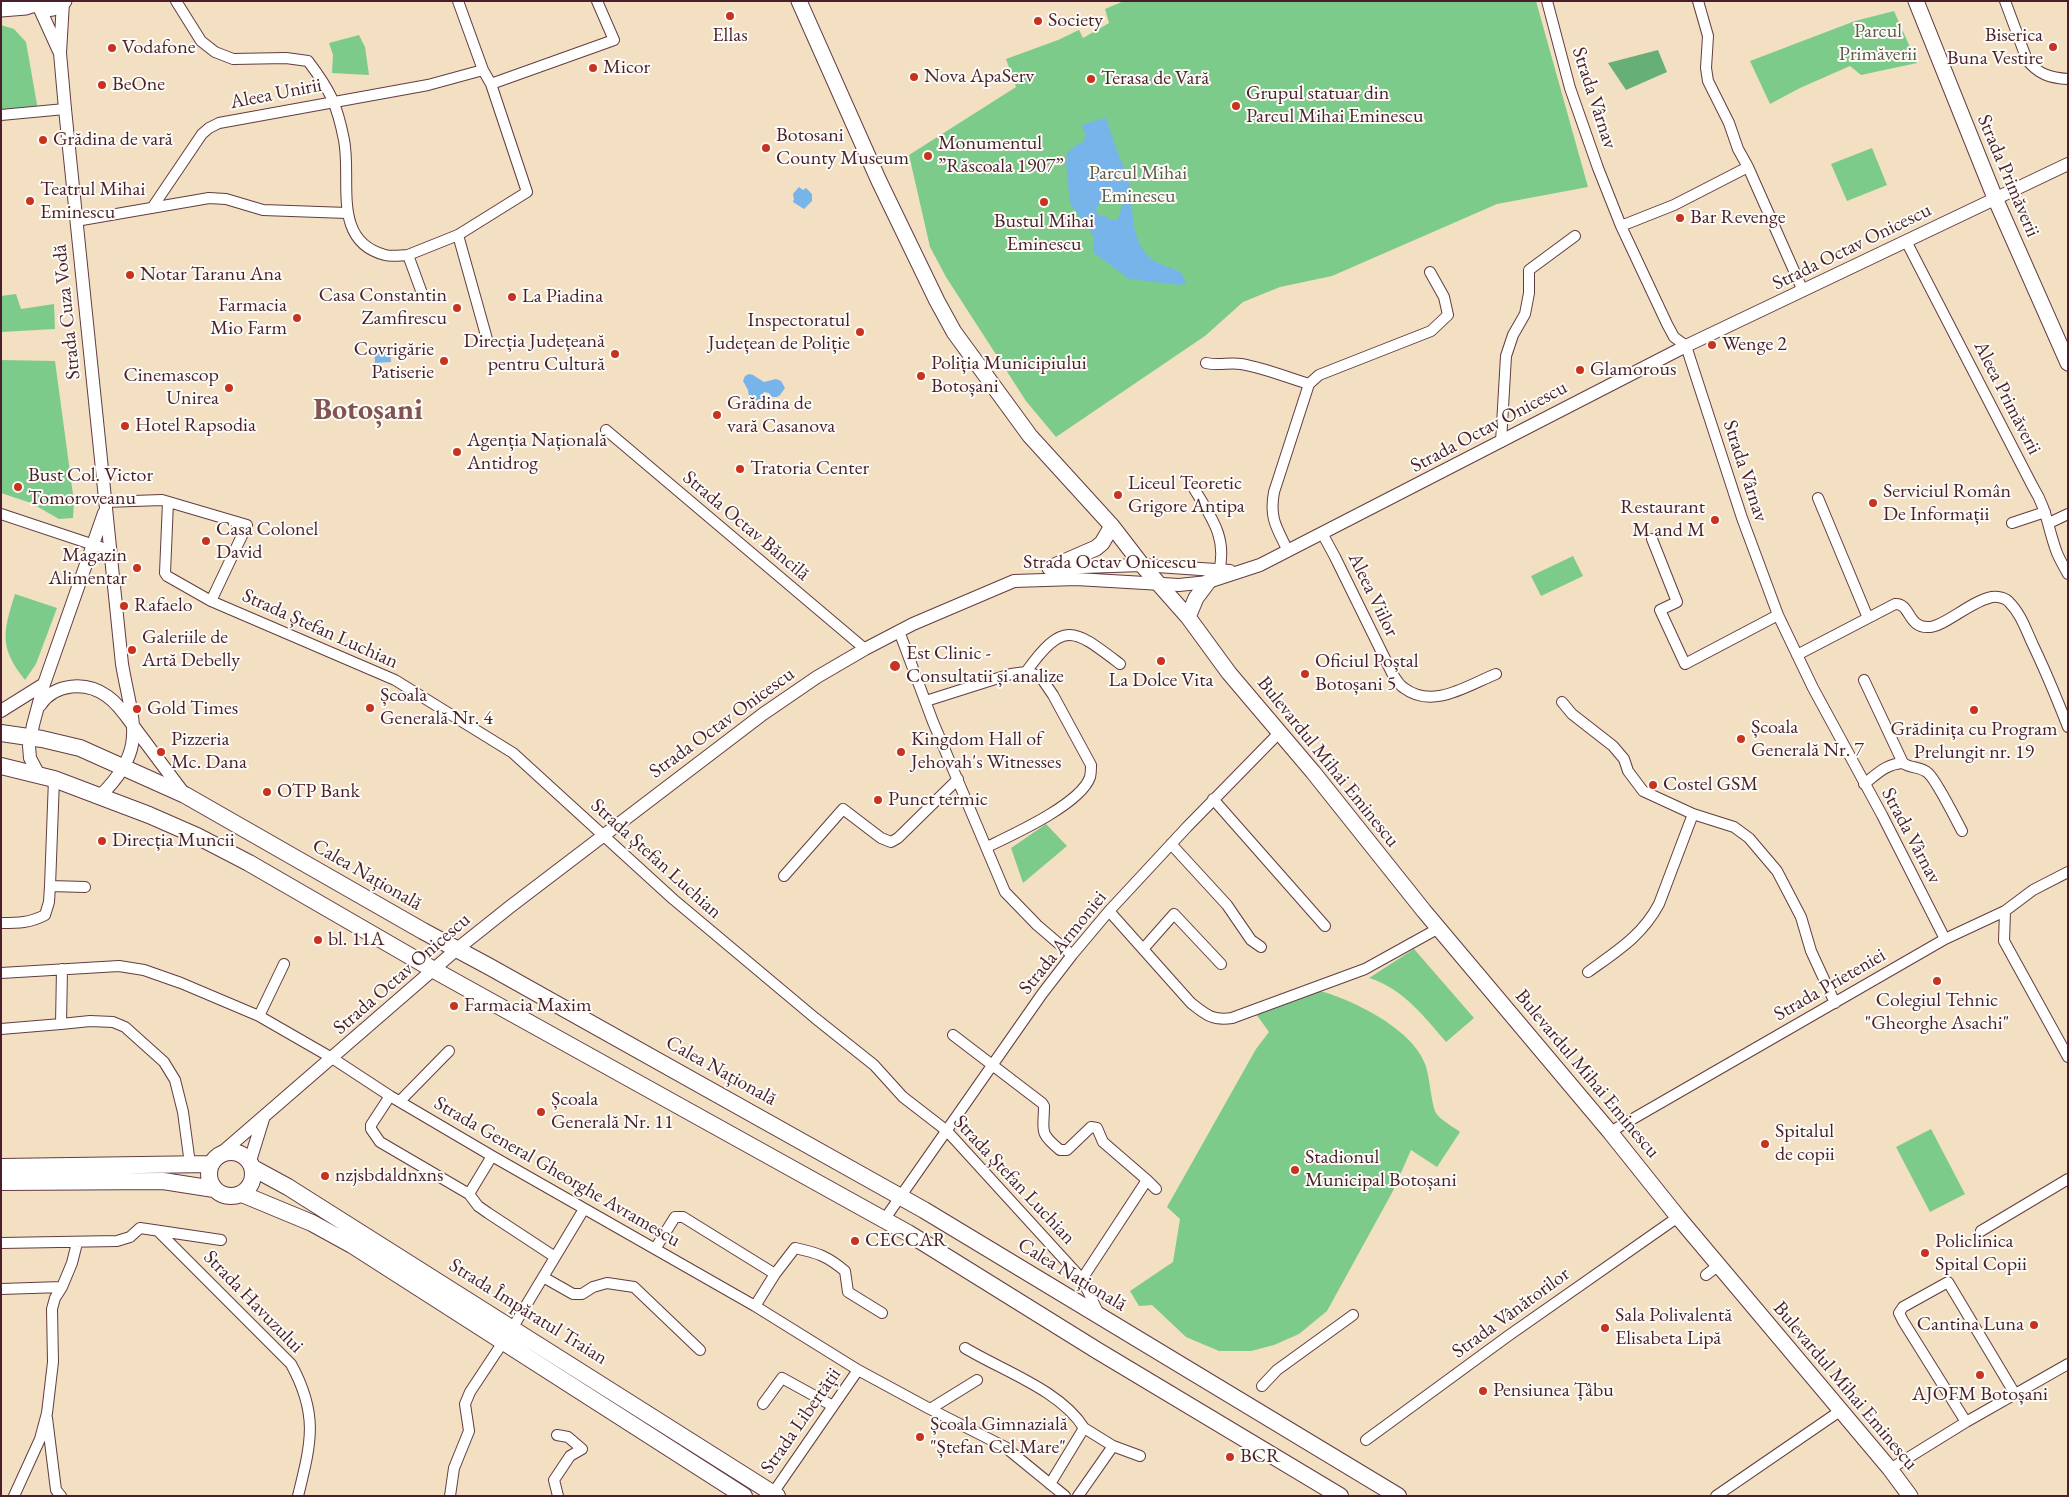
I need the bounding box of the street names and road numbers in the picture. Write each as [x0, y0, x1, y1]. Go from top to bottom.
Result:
street label: Strada Vârnav [1566, 44, 1622, 152]
street label: Aleea Unirii [228, 73, 324, 115]
street label: Strada Primăverii [1971, 111, 2045, 241]
street label: Strada Octav Onicescu [1769, 198, 1935, 296]
street label: Strada Cuza Vodă [48, 243, 86, 381]
street label: Aleea Primăverii [1968, 337, 2046, 459]
street label: Strada Octav Onicescu [1407, 376, 1571, 478]
street label: Strada Vârnav [1717, 417, 1773, 525]
street label: Strada Octav Băncilă [678, 466, 814, 586]
street label: Aleea Viilor [1342, 549, 1404, 641]
street label: Strada Octav Onicescu [1023, 551, 1197, 575]
street label: Strada Ștefan Luchian [238, 584, 402, 674]
street label: Strada Octav Onicescu [645, 662, 799, 784]
street label: Bulevardul Mihai Eminescu [1252, 672, 1404, 852]
street label: Strada Vârnav [1876, 784, 1946, 888]
street label: Strada Ștefan Luchian [585, 794, 727, 924]
street label: Calea Națională [308, 834, 426, 916]
street label: Strada Armoniei [1014, 886, 1112, 1000]
street label: Strada Octav Onicescu [329, 908, 475, 1040]
street label: Strada Prieteniei [1770, 943, 1890, 1027]
street label: Bulevardul Mihai Eminescu [1509, 985, 1665, 1163]
street label: Calea Națională [661, 1031, 781, 1111]
street label: Strada General Gheorghe Avramescu [429, 1091, 685, 1253]
street label: Strada Ștefan Luchian [948, 1110, 1080, 1250]
street label: Calea Națională [1013, 1233, 1131, 1317]
street label: Strada Havuzului [198, 1246, 308, 1358]
street label: Strada Împăratul Traian [444, 1253, 612, 1371]
street label: Strada Vânătorilor [1448, 1262, 1574, 1364]
street label: Bulevardul Mihai Eminescu [1767, 1297, 1923, 1475]
street label: Strada Libertății [756, 1363, 846, 1479]

